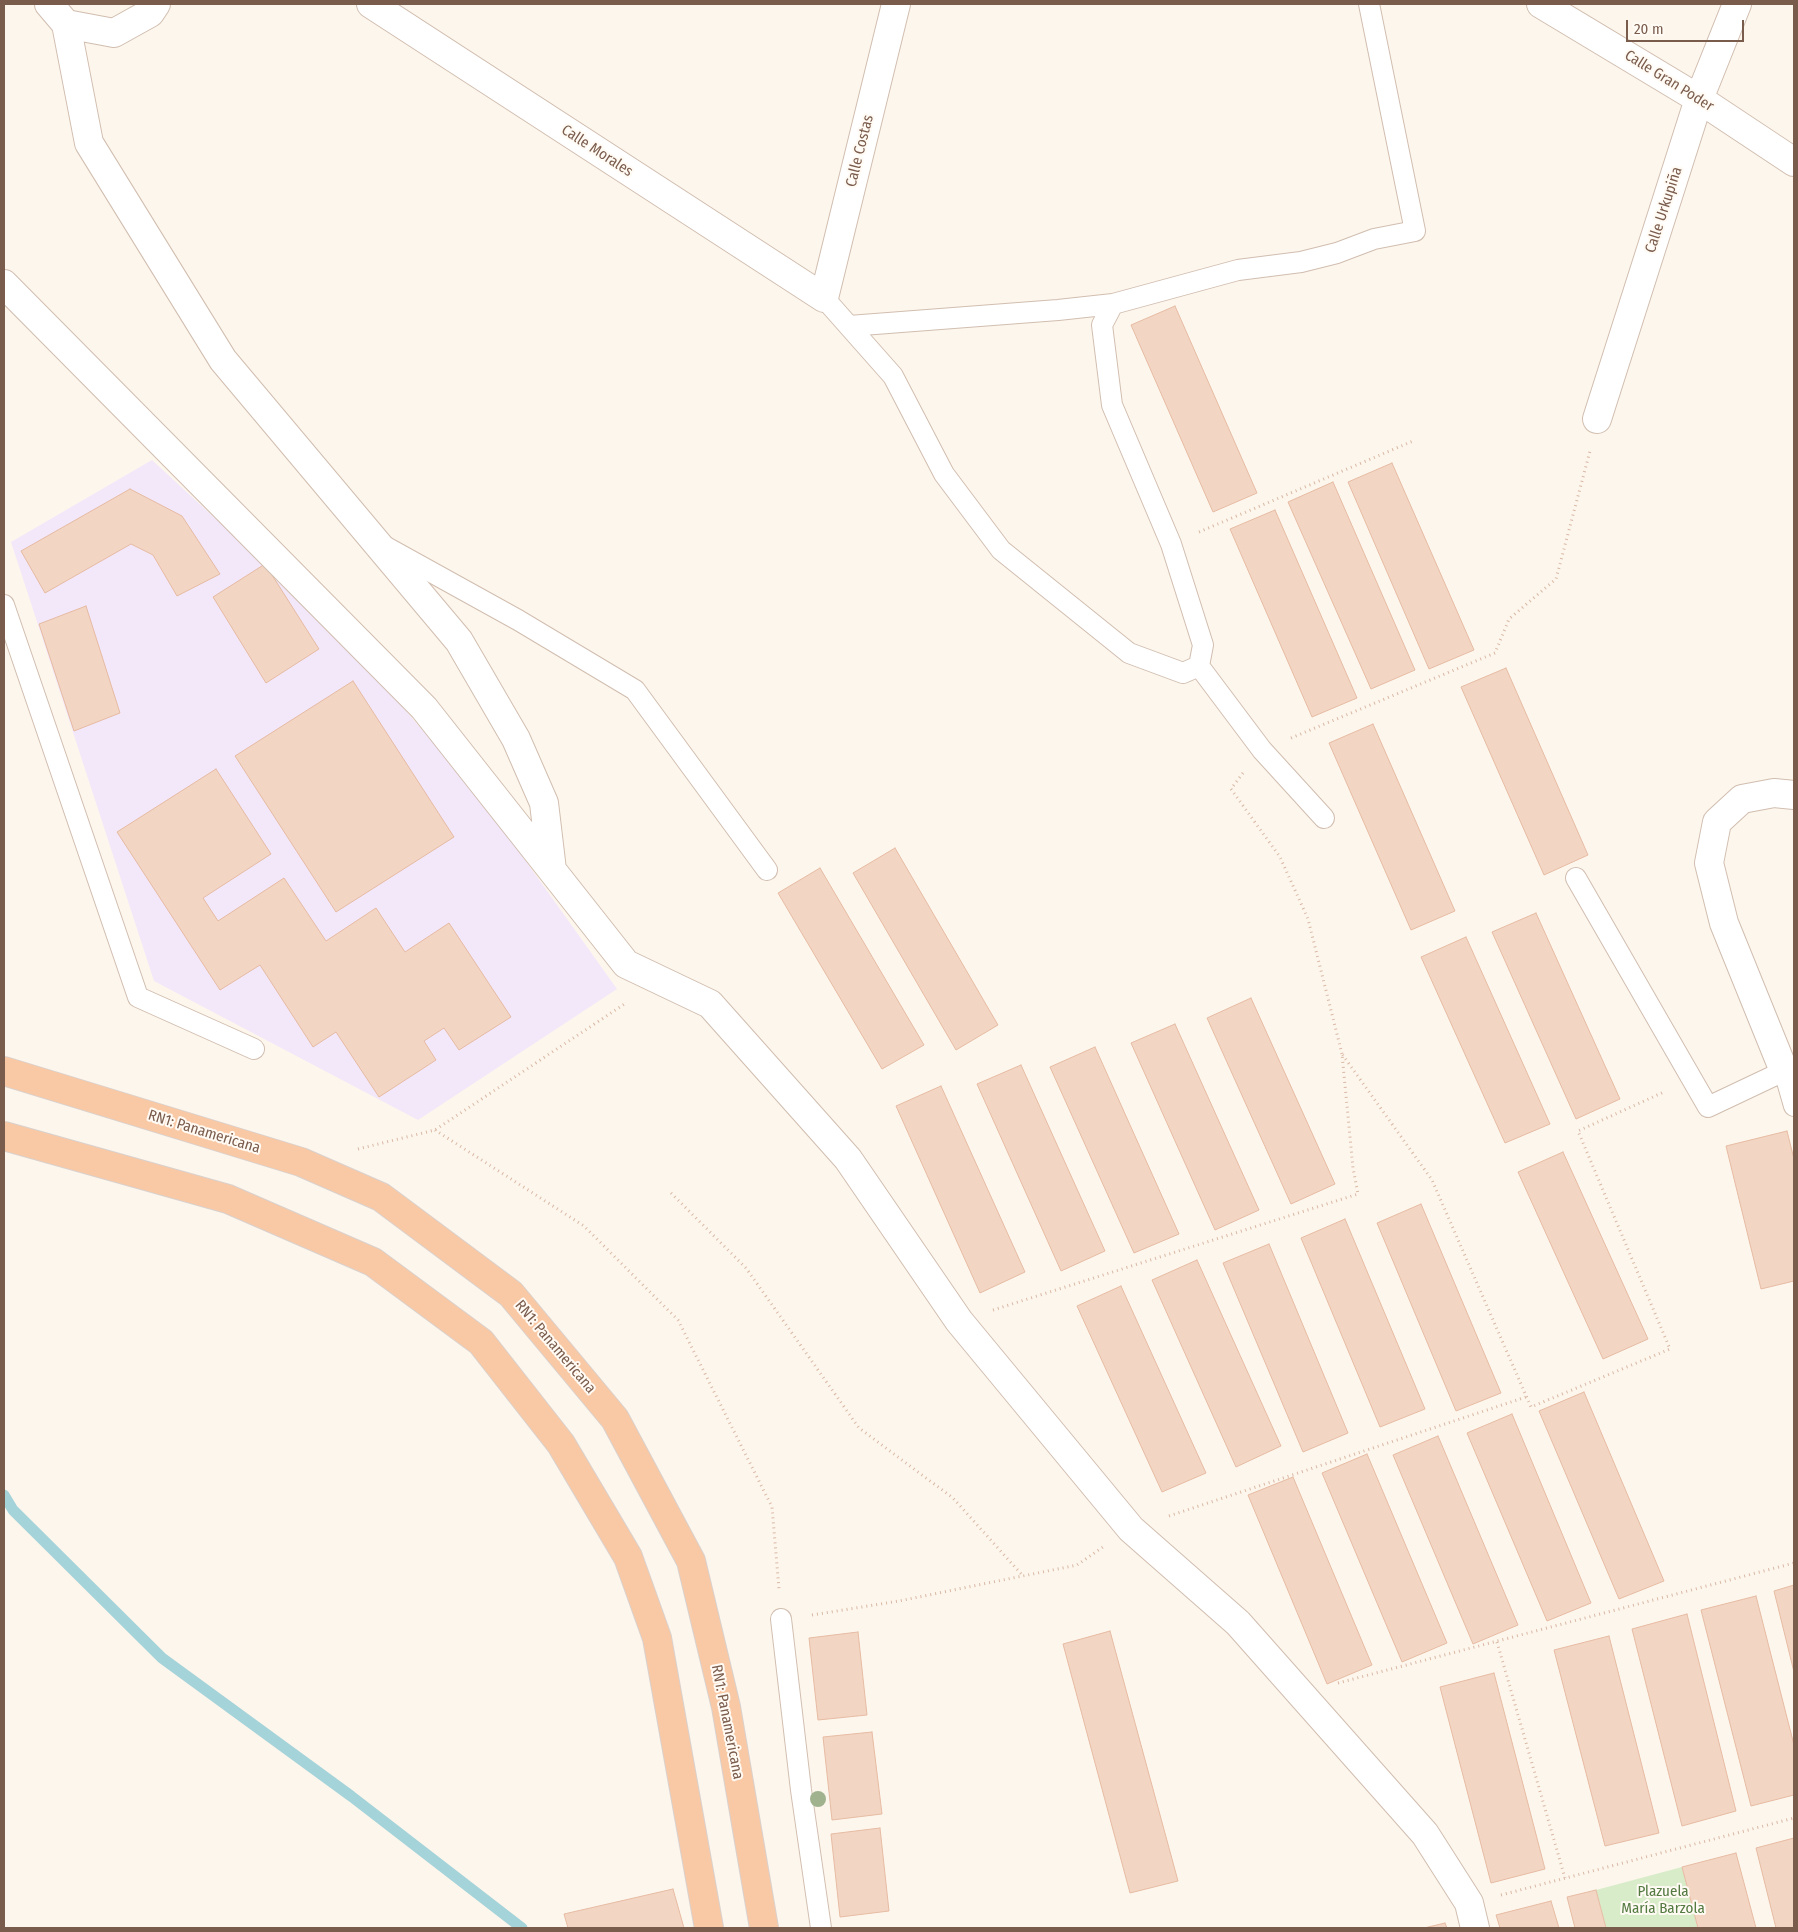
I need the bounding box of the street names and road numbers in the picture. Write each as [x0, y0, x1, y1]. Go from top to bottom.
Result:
street label: Calle Gran Poder [1621, 46, 1717, 116]
street label: Calle Costas [842, 113, 878, 189]
street label: Calle Morales [558, 121, 636, 181]
street label: Calle Urkupiña [1642, 165, 1686, 255]
street label: RN1: Panamericana [146, 1106, 262, 1158]
street label: RN1: Panamericana [511, 1297, 599, 1397]
street label: RN1: Panamericana [707, 1663, 747, 1781]

